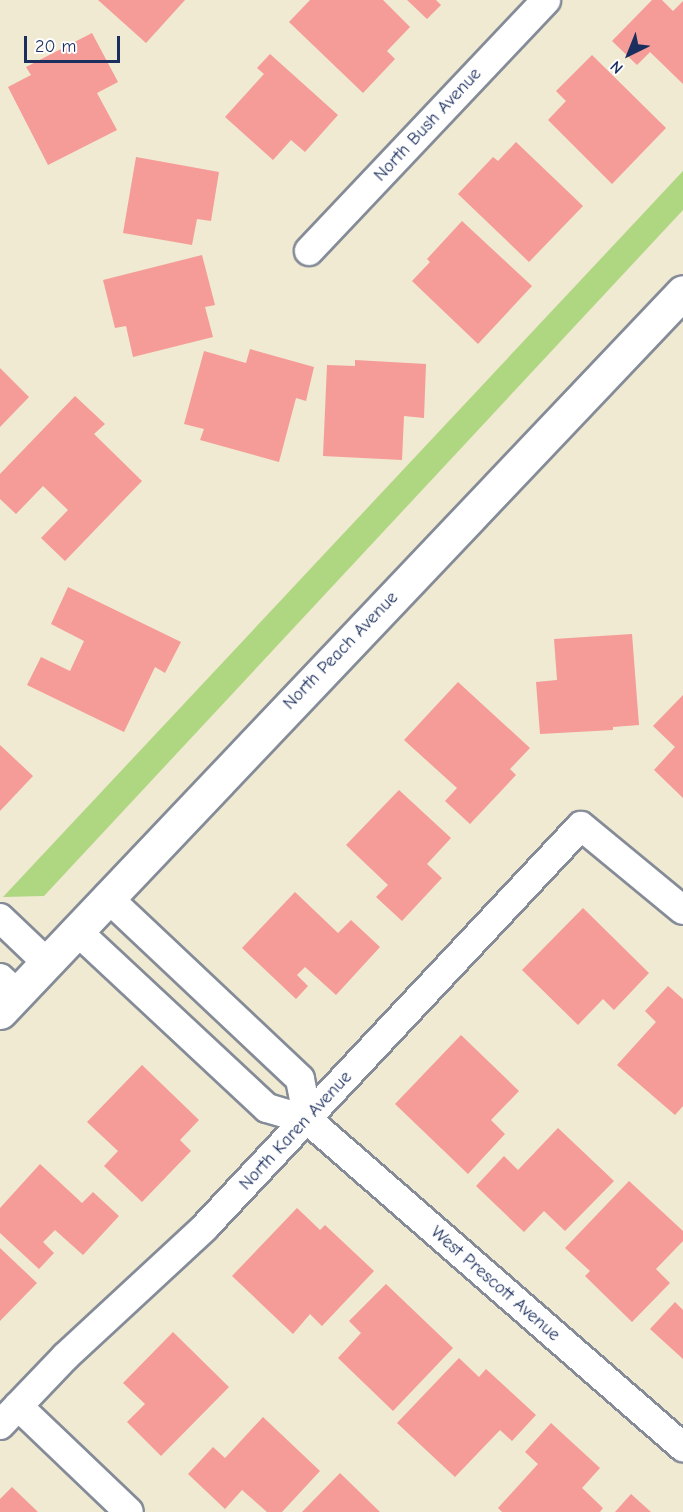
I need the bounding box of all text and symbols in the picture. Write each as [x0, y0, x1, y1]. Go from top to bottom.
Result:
scale bar [27, 24, 123, 62]
north arrow [599, 24, 659, 84]
text: 20 m [35, 36, 76, 57]
text: N [607, 57, 627, 77]
street label: North Bush Avenue [370, 64, 486, 186]
street label: North Peach Avenue [279, 587, 403, 715]
street label: North Karen Avenue [235, 1067, 357, 1195]
street label: West Prescott Avenue [426, 1222, 564, 1346]

